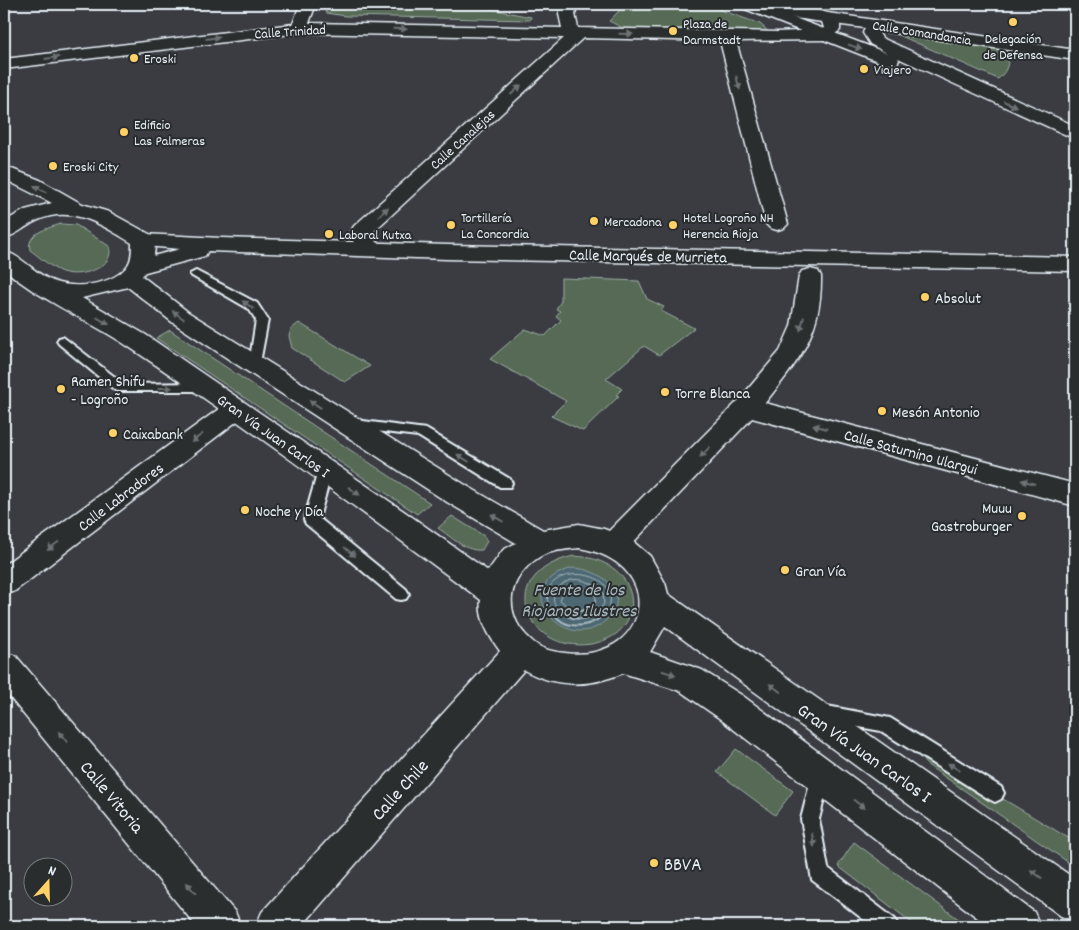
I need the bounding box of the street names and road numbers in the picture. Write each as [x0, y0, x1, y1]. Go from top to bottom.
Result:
street label: Calle Comandancia [871, 16, 973, 52]
street label: Calle Trinidad [254, 21, 327, 45]
street label: Calle Canalejas [426, 106, 500, 175]
street label: Calle Marqués de Murrieta [569, 245, 727, 270]
street label: Gran Vía Juan Carlos I [211, 389, 334, 485]
street label: Calle Saturnino Ulargui [841, 425, 980, 482]
street label: Calle Labradores [74, 458, 170, 538]
street label: Gran Vía Juan Carlos I [790, 698, 936, 811]
street label: Calle Chile [367, 755, 437, 828]
street label: Calle Vitoria [72, 756, 150, 841]

